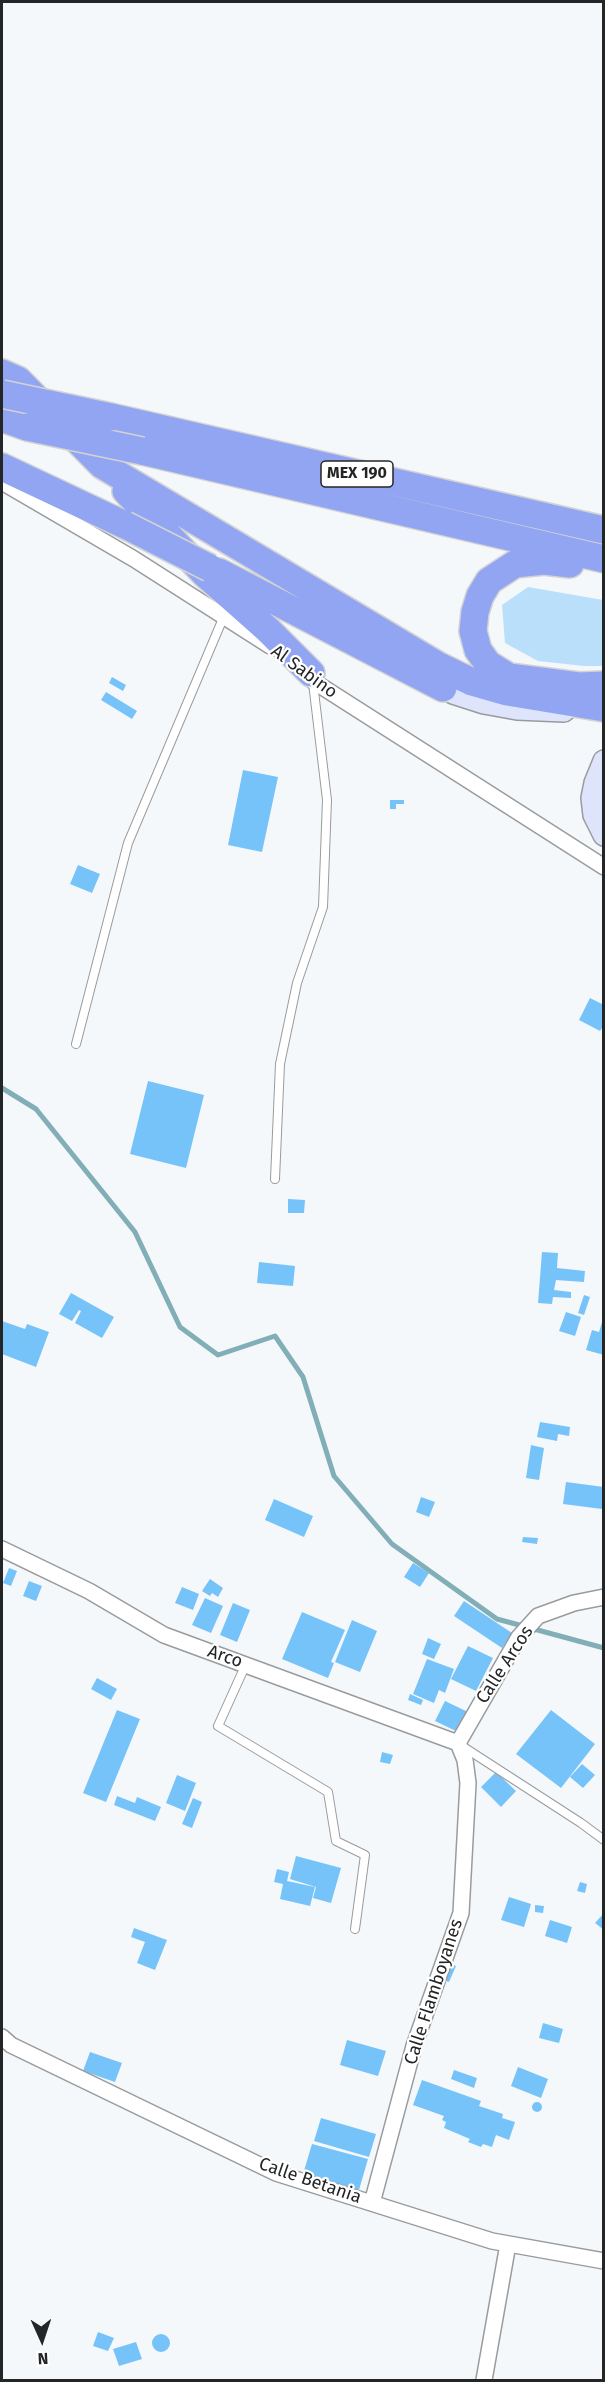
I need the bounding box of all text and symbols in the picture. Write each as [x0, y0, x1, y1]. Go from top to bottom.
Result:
road number: MEX 190 [321, 461, 393, 487]
street label: Al Sabino [267, 641, 341, 703]
street label: Calle Arcos [472, 1622, 538, 1708]
street label: Arco [205, 1641, 245, 1673]
street label: Calle Flamboyanes [400, 1916, 468, 2068]
street label: Calle Betania [256, 2153, 364, 2209]
north arrow [12, 2310, 72, 2370]
text: N [37, 2349, 49, 2368]

